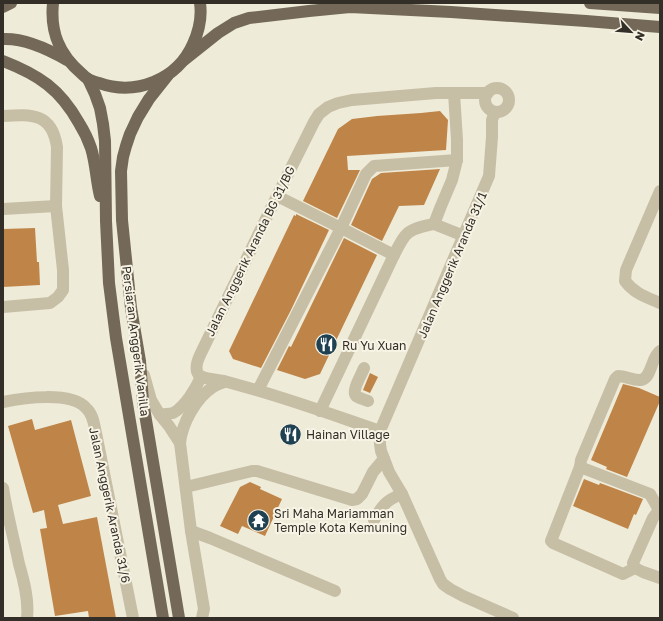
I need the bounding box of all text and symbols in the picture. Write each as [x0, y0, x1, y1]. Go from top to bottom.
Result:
north arrow [611, 12, 651, 52]
text: N [633, 30, 648, 43]
street label: Jalan Anggerik Aranda BG 31/BG [202, 163, 298, 339]
street label: Jalan Anggerik Aranda 31/1 [414, 189, 490, 340]
street label: Persiaran Anggerik Vanilla [119, 265, 153, 417]
restaurant icon: Ru Yu Xuan [314, 332, 340, 358]
place label: Ru Yu Xuan [342, 338, 407, 353]
restaurant icon: Hainan Village [277, 421, 303, 447]
street label: Jalan Anggerik Aranda 31/6 [86, 426, 134, 584]
place label: Hainan Village [306, 427, 390, 442]
place label: Sri Maha Mariamman Temple Kota Kemuning [274, 506, 407, 535]
temple icon: Sri Maha Mariamman Temple Kota Kemuning [245, 507, 271, 533]

